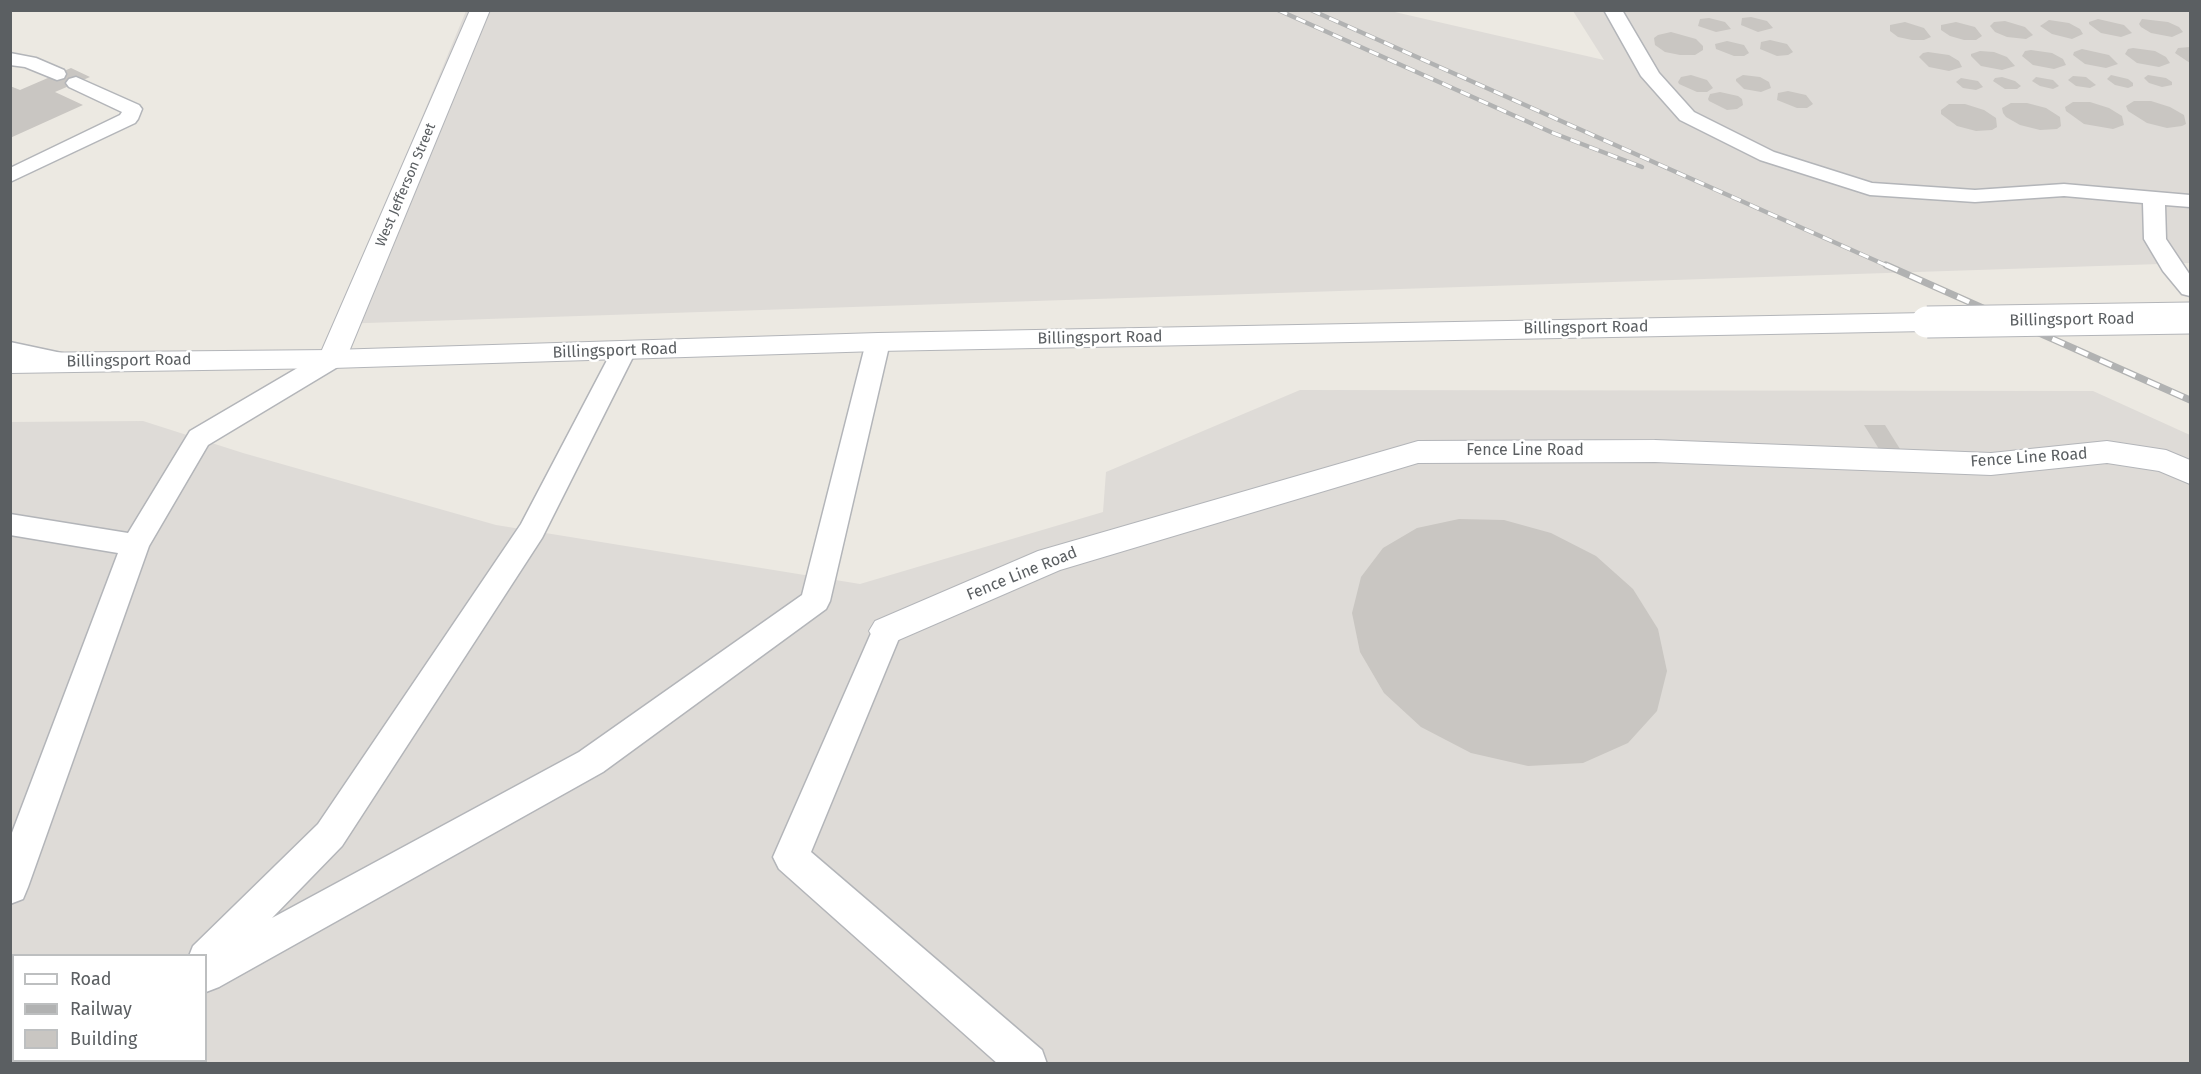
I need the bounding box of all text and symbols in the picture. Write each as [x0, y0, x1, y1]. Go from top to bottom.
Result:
street label: West Jefferson Street [372, 121, 440, 249]
street label: Billingsport Road [2009, 309, 2135, 331]
street label: Billingsport Road [1523, 317, 1649, 339]
street label: Billingsport Road [1037, 327, 1163, 349]
street label: Billingsport Road [552, 339, 678, 363]
street label: Billingsport Road [66, 350, 192, 372]
street label: Fence Line Road [1466, 441, 1584, 461]
street label: Fence Line Road [1970, 444, 2088, 472]
street label: Fence Line Road [964, 543, 1080, 605]
legend [12, 954, 207, 1062]
text: Road [70, 968, 112, 990]
text: Railway [70, 998, 132, 1020]
text: Building [70, 1028, 137, 1050]

